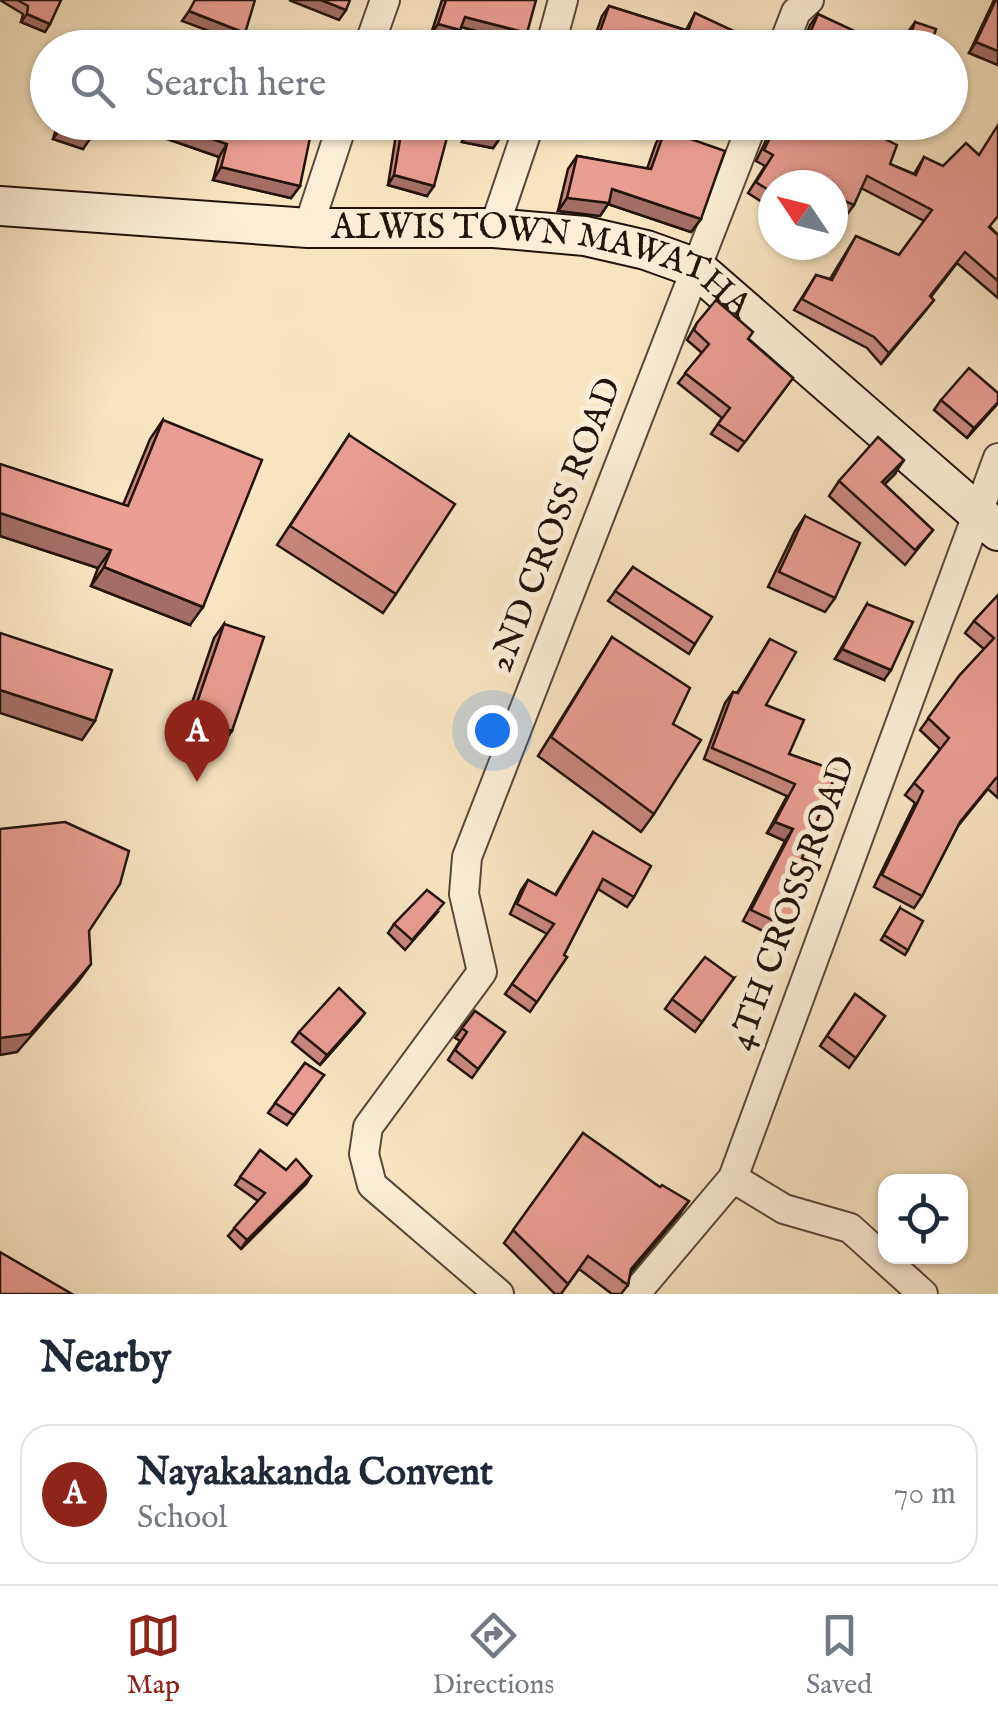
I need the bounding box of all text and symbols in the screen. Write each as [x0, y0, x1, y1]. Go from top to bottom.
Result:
search box [30, 30, 968, 140]
icon: search [65, 58, 120, 113]
text: Search here [145, 61, 326, 109]
north arrow [758, 170, 848, 260]
street label: ALWIS TOWN MAWATHA [330, 206, 762, 329]
street label: 2ND CROSS ROAD [479, 371, 633, 679]
pin: A [164, 700, 230, 782]
your location [467, 705, 518, 756]
street label: 4TH CROSS ROAD [719, 750, 867, 1056]
map controls [878, 1174, 968, 1264]
button: locate [878, 1174, 968, 1264]
text: Nearby [40, 1333, 171, 1386]
text: Nayakakanda Convent [137, 1450, 493, 1498]
text: A [64, 1474, 85, 1515]
text: 70 m [894, 1474, 956, 1515]
text: School [137, 1498, 227, 1539]
tab: Map [126, 1608, 181, 1703]
tab: Directions [432, 1608, 554, 1703]
tab: Saved [806, 1608, 872, 1703]

